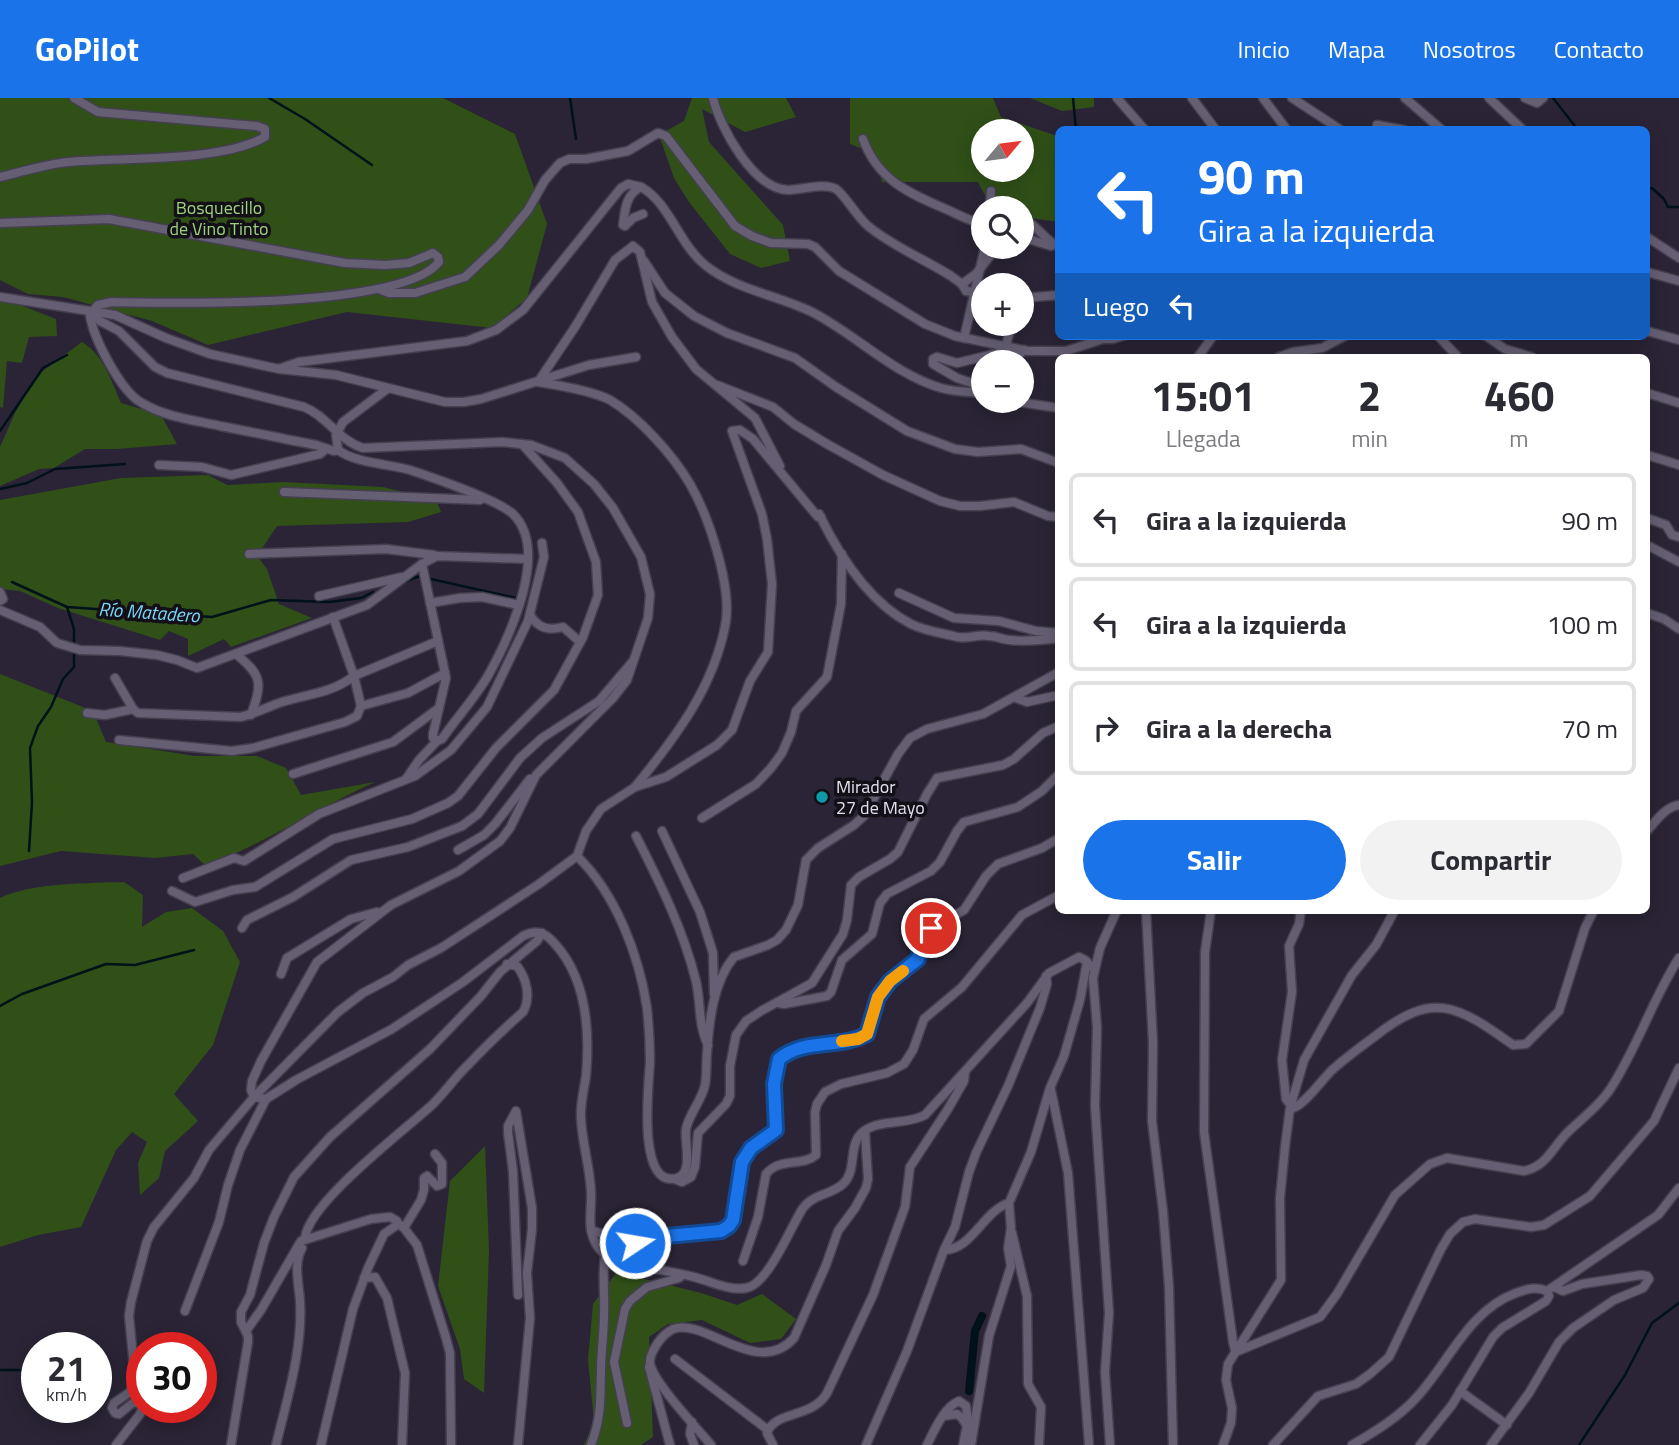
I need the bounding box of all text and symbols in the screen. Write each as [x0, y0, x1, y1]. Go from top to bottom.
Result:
text: GoPilot [35, 24, 139, 74]
text: Inicio [1238, 31, 1290, 67]
text: Mapa [1328, 31, 1385, 67]
text: Nosotros [1423, 31, 1516, 67]
text: Contacto [1554, 31, 1644, 67]
north arrow [971, 119, 1034, 182]
map controls [971, 119, 1034, 413]
text: 90 m [1198, 138, 1305, 213]
icon: left [1083, 154, 1174, 245]
park label: Bosquecillo de Vino Tinto [170, 194, 268, 242]
button: search [971, 196, 1034, 259]
text: Gira a la izquierda [1198, 206, 1434, 254]
button: + [971, 273, 1034, 336]
text: Luego [1083, 287, 1149, 326]
icon: left [1163, 287, 1201, 325]
button: − [971, 350, 1034, 413]
text: 15:01 [1151, 363, 1256, 427]
text: 2 [1358, 363, 1381, 427]
text: 460 [1484, 363, 1554, 427]
text: Llegada [1166, 421, 1241, 456]
text: min [1351, 421, 1388, 456]
text: m [1509, 421, 1529, 456]
icon: left [1087, 501, 1125, 539]
text: Gira a la izquierda [1146, 501, 1347, 540]
text: 90 m [1561, 501, 1618, 540]
water label: Río Matadero [97, 594, 201, 630]
icon: left [1087, 605, 1125, 643]
text: Gira a la izquierda [1146, 605, 1347, 644]
text: 100 m [1547, 605, 1618, 644]
icon: right [1087, 709, 1125, 747]
text: Gira a la derecha [1146, 709, 1332, 748]
text: 70 m [1561, 709, 1618, 748]
place label: Mirador 27 de Mayo [836, 773, 925, 821]
marker: Mirador 27 de Mayo [814, 789, 830, 805]
button: Salir [1083, 820, 1346, 900]
button: Compartir [1360, 820, 1622, 900]
pin [901, 898, 961, 958]
icon: arrive [912, 909, 950, 947]
position arrow [598, 1206, 672, 1280]
speed limit sign: 30 [126, 1332, 217, 1423]
text: 21 [47, 1341, 86, 1395]
text: km/h [46, 1381, 87, 1408]

